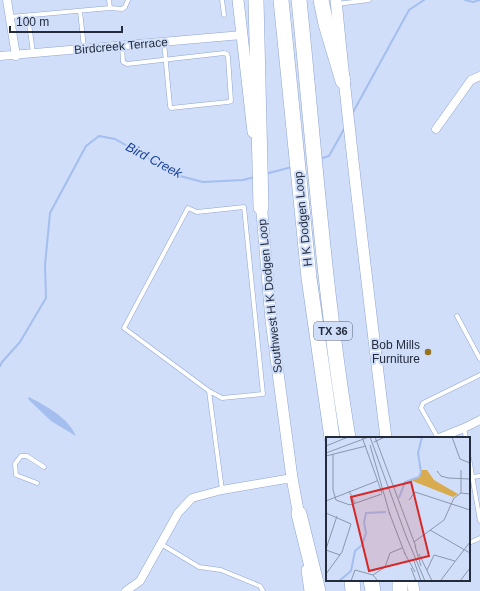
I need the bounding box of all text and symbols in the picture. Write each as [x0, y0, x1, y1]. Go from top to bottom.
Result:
scale bar [10, 8, 122, 34]
text: 100 m [16, 15, 49, 29]
street label: Birdcreek Terrace [74, 35, 169, 57]
water label: Bird Creek [123, 139, 186, 182]
street label: H K Dodgen Loop [291, 171, 315, 267]
street label: Southwest H K Dodgen Loop [255, 218, 285, 374]
road number: TX 36 [314, 322, 352, 340]
place label: Bob Mills Furniture [371, 338, 420, 366]
marker: Bob Mills Furniture [423, 347, 433, 357]
inset map [326, 437, 470, 581]

